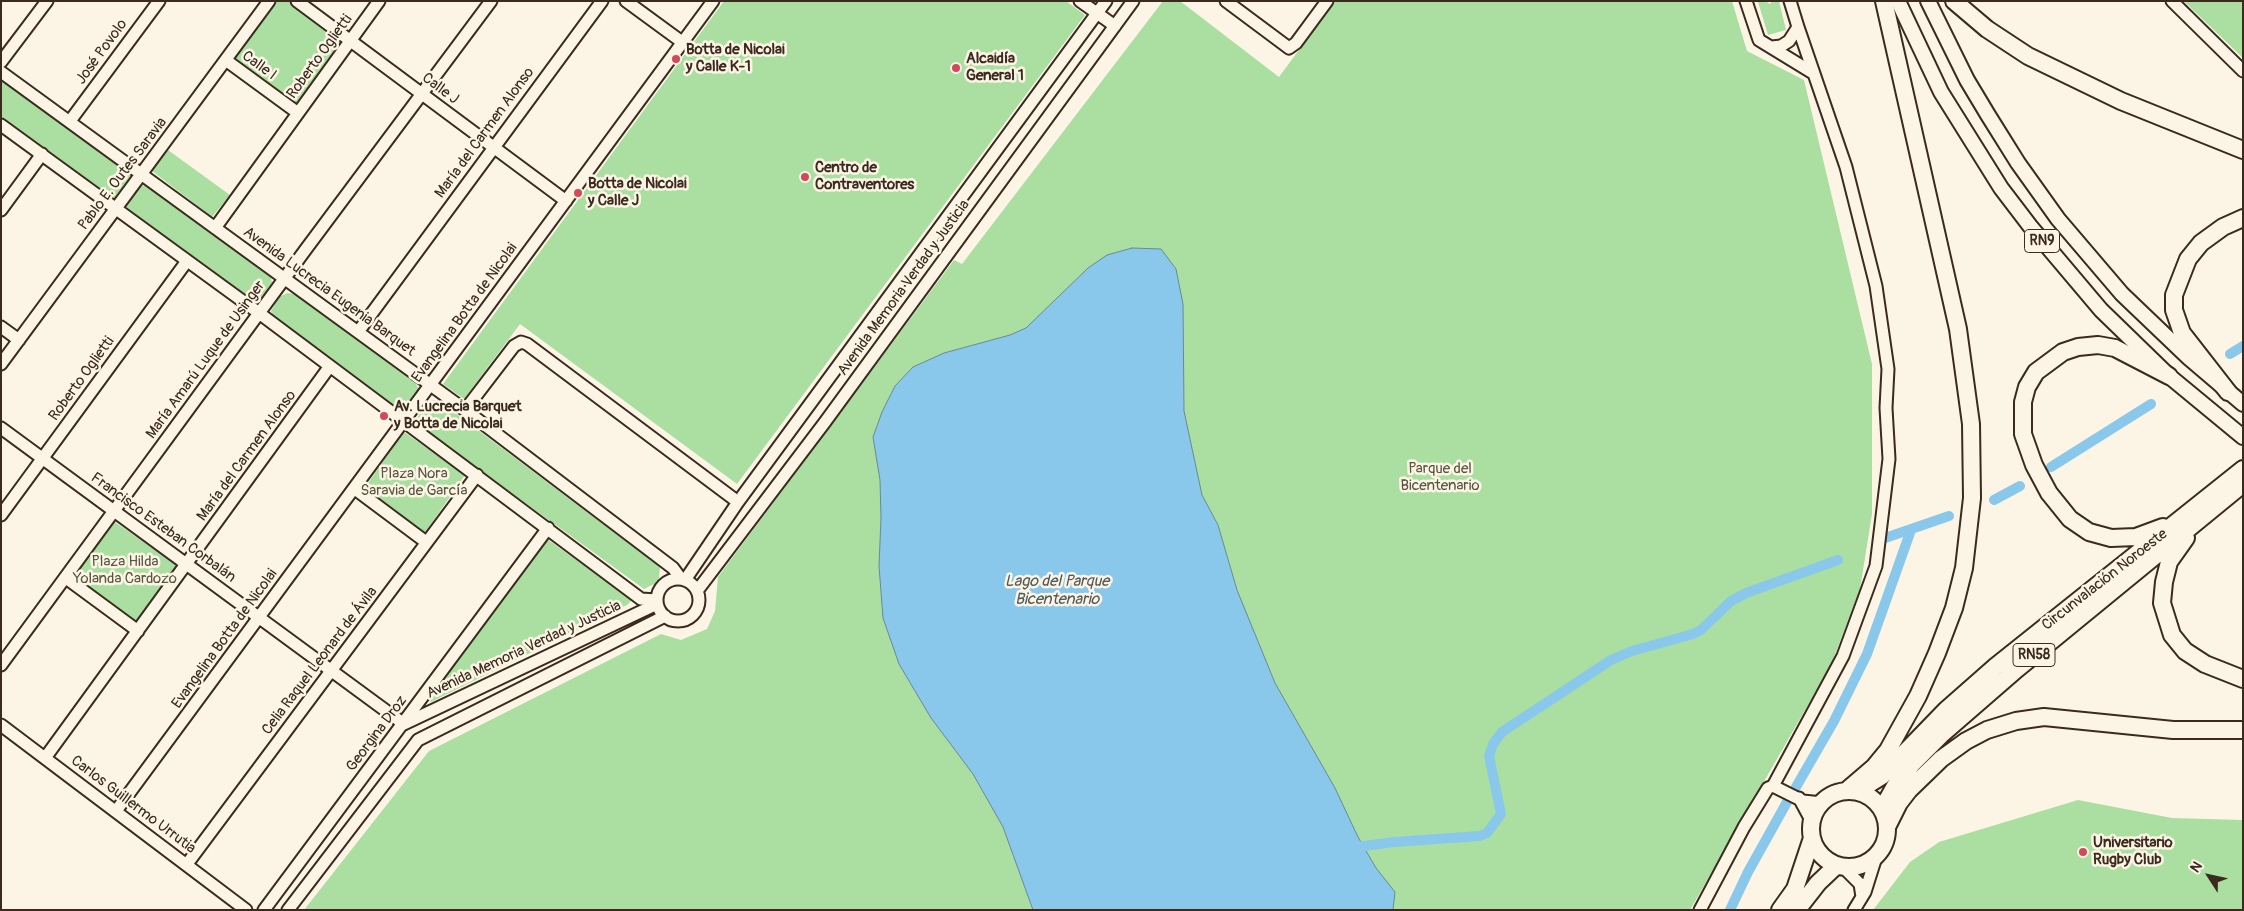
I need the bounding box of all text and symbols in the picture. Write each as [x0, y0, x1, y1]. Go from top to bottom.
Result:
street label: Roberto Oglietti [283, 11, 357, 103]
street label: José Povolo [72, 16, 132, 88]
place label: Botta de Nicolai y Calle K-1 [686, 41, 785, 76]
street label: Calle I [238, 47, 280, 85]
place label: Alcaidía General 1 [966, 50, 1024, 85]
marker: Botta de Nicolai y Calle K-1 [670, 53, 682, 65]
marker: Alcaidía General 1 [950, 62, 962, 74]
street label: María del Carmen Alonso [432, 64, 538, 202]
street label: Calle J [418, 69, 462, 109]
street label: Pablo E. Outes Saravia [75, 114, 171, 234]
place label: Centro de Contraventores [815, 159, 914, 194]
marker: Centro de Contraventores [799, 171, 811, 183]
place label: Botta de Nicolai y Calle J [588, 175, 687, 210]
marker: Botta de Nicolai y Calle J [572, 187, 584, 199]
street label: Avenida Memoria Verdad y Justicia [834, 197, 974, 379]
street label: Avenida Lucrecia Eugenia Barquet [239, 224, 419, 360]
road number: RN9 [2024, 230, 2060, 252]
street label: Evangelina Botta de Nicolai [408, 240, 522, 386]
street label: María Amarú Luque de Usinger [143, 277, 269, 443]
street label: Roberto Oglietti [45, 333, 119, 425]
street label: María del Carmen Alonso [194, 387, 300, 525]
place label: Av. Lucrecia Barquet y Botta de Nicolai [394, 398, 522, 433]
marker: Av. Lucrecia Barquet y Botta de Nicolai [378, 410, 390, 422]
park label: Parque del Bicentenario [1401, 460, 1479, 495]
park label: Plaza Nora Saravia de García [361, 465, 467, 500]
street label: Francisco Esteban Corbalán [87, 469, 239, 587]
street label: Circunvalación Noroeste [2039, 525, 2171, 635]
park label: Plaza Hilda Yolanda Cardozo [73, 553, 177, 588]
street label: Evangelina Botta de Nicolai [168, 566, 282, 712]
water label: Lago del Parque Bicentenario [1005, 572, 1109, 610]
street label: Celia Raquel Leonard de Ávila [258, 583, 382, 739]
street label: Avenida Memoria Verdad y Justicia [424, 597, 624, 703]
road number: RN58 [2013, 644, 2055, 666]
street label: Georgina Droz [343, 693, 411, 775]
street label: Carlos Guillermo Urrutia [67, 752, 199, 858]
place label: Universitario Rugby Club [2093, 834, 2173, 869]
marker: Universitario Rugby Club [2077, 846, 2089, 858]
north arrow [2184, 851, 2234, 901]
text: N [2187, 858, 2206, 876]

